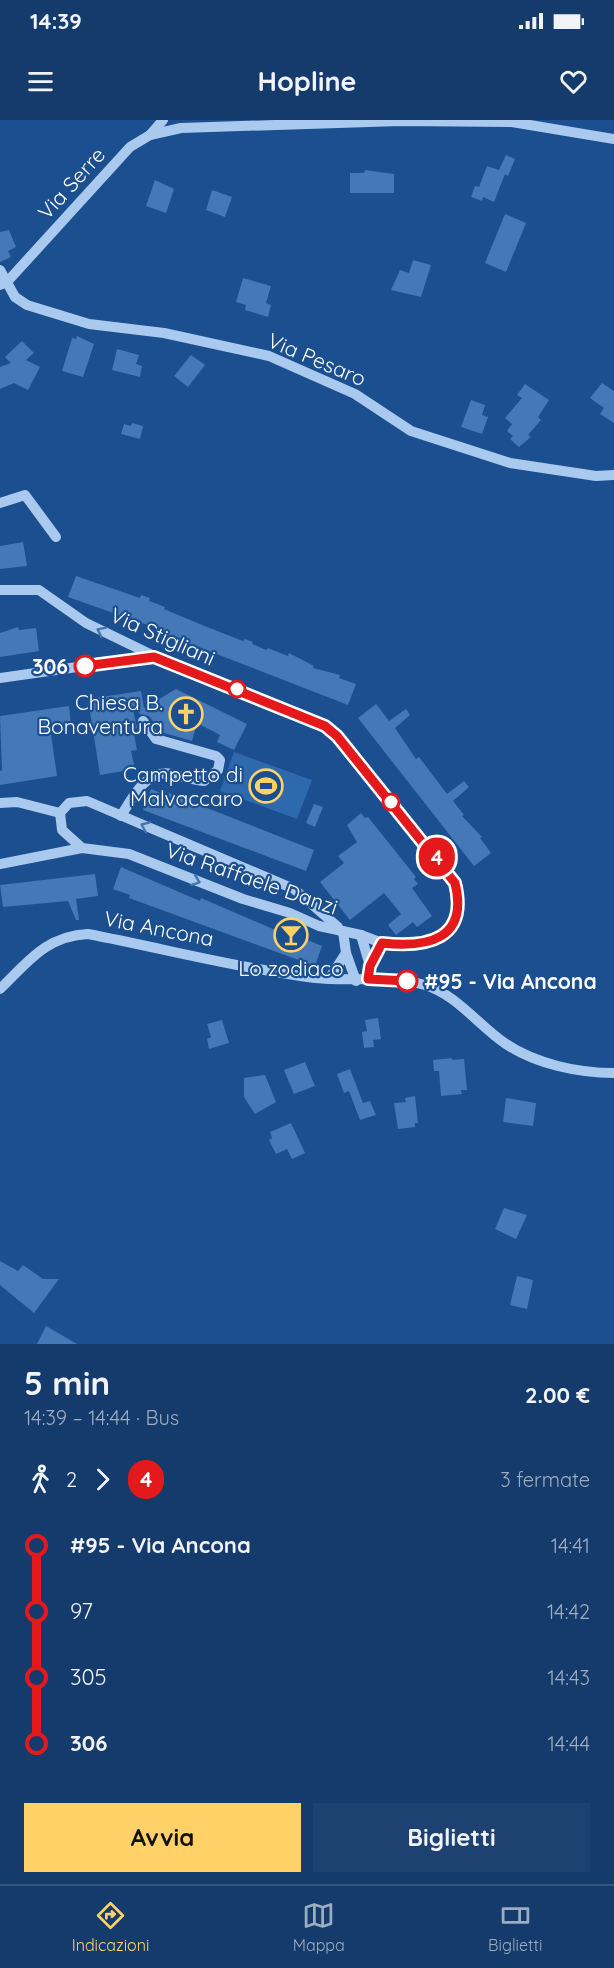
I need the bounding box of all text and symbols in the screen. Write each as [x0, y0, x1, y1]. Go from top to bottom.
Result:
text: 14:39 [30, 7, 82, 35]
text: Hopline [258, 64, 356, 98]
icon: menu [24, 65, 57, 98]
icon: heart [557, 65, 590, 98]
street label: Via Serre [32, 142, 110, 224]
street label: Via Pesaro [264, 327, 370, 391]
street label: Via Stigliani [106, 601, 220, 671]
one-way arrow [97, 626, 108, 638]
place label: 306 [32, 653, 68, 679]
marker: 306 [74, 655, 96, 677]
unlabelled marker [228, 680, 246, 698]
place label: Chiesa B. Bonaventura [37, 689, 163, 739]
church icon: Chiesa B. Bonaventura [168, 696, 204, 732]
place label: Campetto di Malvaccaro [123, 761, 243, 811]
sports icon: Campetto di Malvaccaro [248, 768, 284, 804]
unlabelled marker [382, 793, 400, 811]
one-way arrow [140, 821, 151, 833]
street label: Via Raffaele Danzi [163, 836, 341, 920]
line badge: 4 [418, 838, 456, 876]
text: 4 [431, 844, 443, 870]
one-way arrow [190, 874, 201, 886]
street label: Via Ancona [102, 905, 216, 951]
bar icon: Lo zodiaco [273, 917, 309, 953]
place label: Lo zodiaco [238, 955, 344, 981]
place label: #95 - Via Ancona [424, 968, 597, 994]
marker: #95 - Via Ancona [396, 970, 418, 992]
text: 5 min [24, 1362, 110, 1403]
text: 2.00 € [525, 1381, 590, 1409]
text: 14:39 – 14:44 · Bus [24, 1405, 179, 1430]
icon: walk [24, 1463, 57, 1496]
icon: forward [86, 1463, 119, 1496]
text: 4 [140, 1466, 152, 1492]
text: 2 [66, 1467, 77, 1492]
text: 3 fermate [500, 1467, 590, 1492]
text: #95 - Via Ancona [70, 1531, 251, 1559]
text: 14:41 [551, 1533, 590, 1558]
text: 97 [70, 1597, 93, 1625]
text: 14:42 [547, 1599, 590, 1624]
text: 305 [70, 1663, 107, 1691]
text: 14:43 [548, 1665, 590, 1690]
text: 306 [70, 1729, 108, 1757]
text: 14:44 [548, 1731, 590, 1756]
button: Avvia [24, 1803, 301, 1872]
button: Biglietti [313, 1803, 590, 1872]
tab: Indicazioni [72, 1899, 149, 1955]
tab: Mappa [293, 1899, 345, 1955]
tab: Biglietti [488, 1899, 542, 1955]

